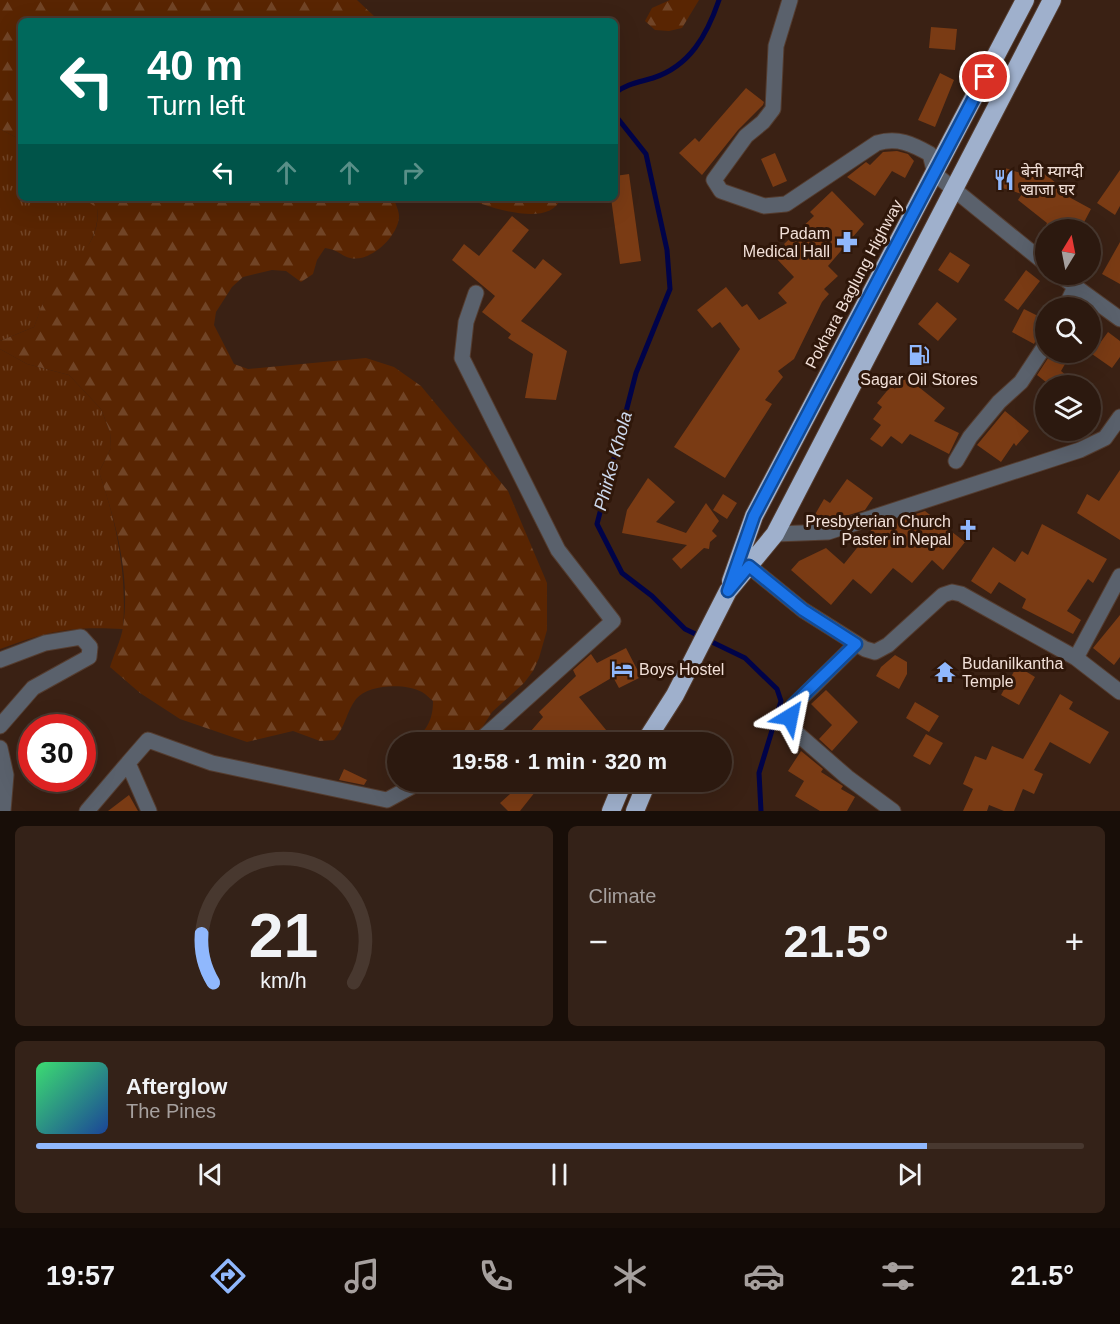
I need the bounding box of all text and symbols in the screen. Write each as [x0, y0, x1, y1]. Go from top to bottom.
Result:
icon: left [48, 42, 126, 120]
text: 40 m [147, 42, 243, 89]
pin [959, 51, 1010, 102]
icon: arrive [968, 60, 1001, 93]
text: Turn left [147, 91, 245, 121]
icon: left [207, 156, 240, 189]
icon: ahead [270, 156, 303, 189]
icon: ahead [333, 156, 366, 189]
icon: right [396, 156, 429, 189]
place label: बेनी म्याग्दी खाजा घर [1021, 162, 1084, 198]
restaurant icon: बेनी म्याग्दी खाजा घर [992, 168, 1016, 192]
street label: Pokhara Baglung Highway [802, 197, 906, 371]
north arrow [1035, 219, 1101, 285]
map controls [1035, 219, 1101, 441]
place label: Padam Medical Hall [743, 225, 830, 260]
pharmacy icon: Padam Medical Hall [835, 230, 859, 254]
button: search [1035, 297, 1101, 363]
fuel station icon: Sagar Oil Stores [907, 343, 931, 367]
place label: Sagar Oil Stores [860, 371, 978, 388]
button: layers [1035, 375, 1101, 441]
water label: Phirke Khola [590, 409, 636, 513]
place label: Presbyterian Church Paster in Nepal [805, 513, 951, 548]
church icon: Presbyterian Church Paster in Nepal [956, 518, 980, 542]
place label: Budanilkantha Temple [962, 655, 1064, 690]
hotel icon: Boys Hostel [610, 657, 634, 681]
temple icon: Budanilkantha Temple [933, 660, 957, 684]
place label: Boys Hostel [639, 661, 724, 678]
position arrow [758, 685, 822, 749]
speed limit sign: 30 [18, 714, 96, 792]
text: 19:58 · 1 min · 320 m [452, 749, 667, 774]
text: Climate [589, 885, 656, 907]
text: 21 [249, 901, 318, 970]
text: 21.5° [783, 916, 889, 967]
text: − [589, 923, 608, 960]
text: + [1065, 923, 1084, 960]
text: km/h [261, 969, 307, 993]
text: Afterglow [126, 1074, 227, 1099]
text: The Pines [126, 1100, 216, 1122]
icon: previous [194, 1158, 227, 1191]
icon: pause [543, 1158, 576, 1191]
icon: next [893, 1158, 926, 1191]
icon: directions [207, 1255, 249, 1297]
icon: music [341, 1255, 383, 1297]
icon: phone [475, 1255, 517, 1297]
icon: climate [609, 1255, 651, 1297]
icon: car [743, 1255, 785, 1297]
icon: filters [877, 1255, 919, 1297]
text: 19:57 [46, 1261, 115, 1291]
text: 21.5° [1011, 1261, 1074, 1291]

